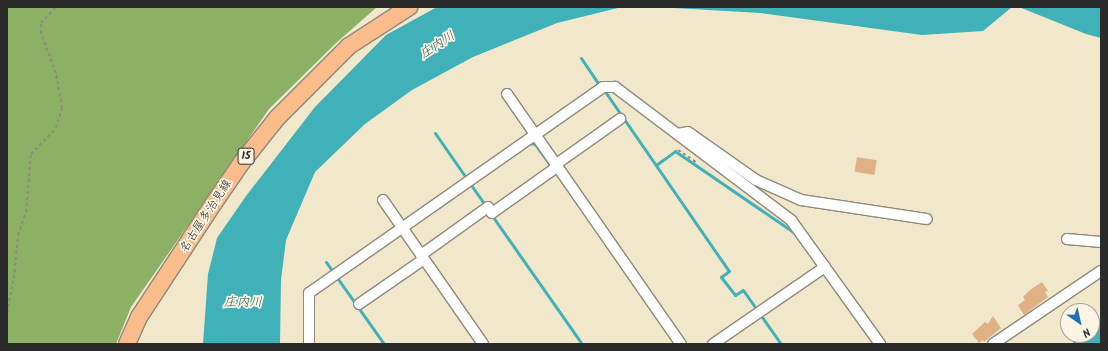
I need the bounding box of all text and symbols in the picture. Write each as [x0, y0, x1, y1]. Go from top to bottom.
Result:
water label: 庄内川 [417, 29, 459, 63]
road number: 15 [237, 147, 255, 165]
street label: 名古屋多治見線 [177, 177, 235, 255]
water label: 庄内川 [224, 295, 262, 311]
north arrow [1060, 303, 1100, 343]
text: N [1078, 323, 1094, 342]

